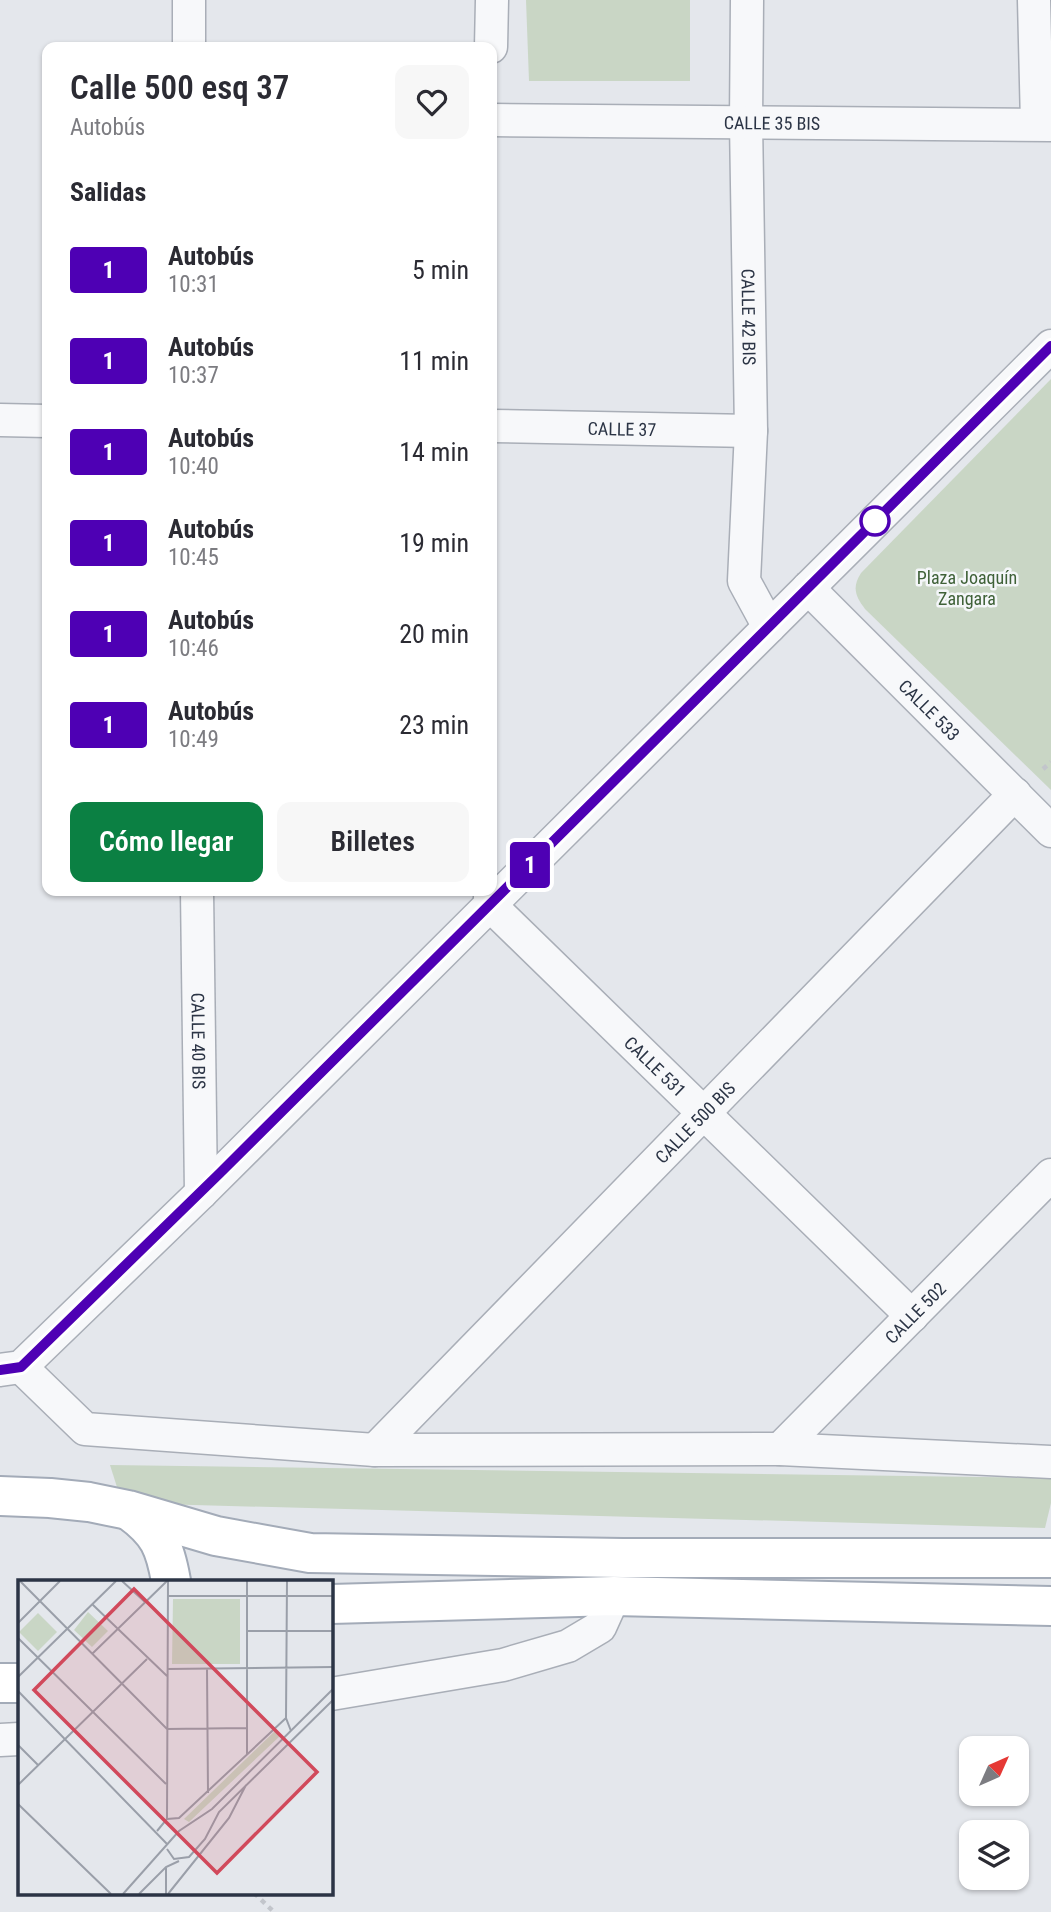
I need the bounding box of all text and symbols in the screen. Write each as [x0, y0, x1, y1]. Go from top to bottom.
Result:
button: heart [395, 65, 469, 139]
text: Calle 500 esq 37 [70, 68, 289, 107]
street label: CALLE 35 BIS [724, 112, 820, 133]
text: Autobús [70, 114, 145, 141]
text: Salidas [70, 177, 146, 207]
text: Autobús [168, 241, 254, 271]
text: 5 min [412, 255, 469, 285]
text: 1 [102, 256, 115, 284]
street label: CALLE 42 BIS [738, 269, 760, 365]
text: 10:31 [168, 271, 219, 298]
text: Autobús [168, 332, 254, 362]
text: 11 min [399, 346, 469, 376]
text: 1 [102, 347, 115, 375]
text: 10:37 [168, 362, 219, 389]
street label: CALLE 37 [587, 417, 657, 440]
text: Autobús [168, 423, 254, 453]
text: 14 min [399, 437, 469, 467]
text: 1 [102, 438, 115, 466]
text: 10:40 [168, 453, 219, 480]
unlabelled marker [860, 506, 890, 536]
text: Autobús [168, 514, 254, 544]
text: 19 min [399, 528, 469, 558]
text: 1 [102, 529, 115, 557]
text: 10:45 [168, 544, 219, 571]
park label: Plaza Joaquín Zangara [917, 567, 1017, 609]
text: Autobús [168, 605, 254, 635]
text: 20 min [399, 619, 469, 649]
text: 1 [102, 620, 115, 648]
text: 10:46 [168, 635, 219, 662]
street label: CALLE 533 [895, 675, 964, 744]
text: Autobús [168, 696, 254, 726]
text: 23 min [399, 710, 469, 740]
text: 1 [102, 711, 115, 739]
text: 10:49 [168, 726, 219, 753]
button: Cómo llegar [70, 802, 263, 882]
button: Billetes [277, 802, 469, 882]
line badge: 1 [507, 842, 553, 888]
text: 1 [524, 851, 536, 879]
street label: CALLE 40 BIS [188, 993, 210, 1089]
street label: CALLE 531 [620, 1032, 691, 1101]
street label: CALLE 500 BIS [651, 1077, 739, 1167]
street label: CALLE 502 [880, 1277, 950, 1347]
inset map [18, 1580, 332, 1895]
north arrow [959, 1736, 1029, 1806]
map controls [959, 1736, 1029, 1890]
button: layers [959, 1820, 1029, 1890]

